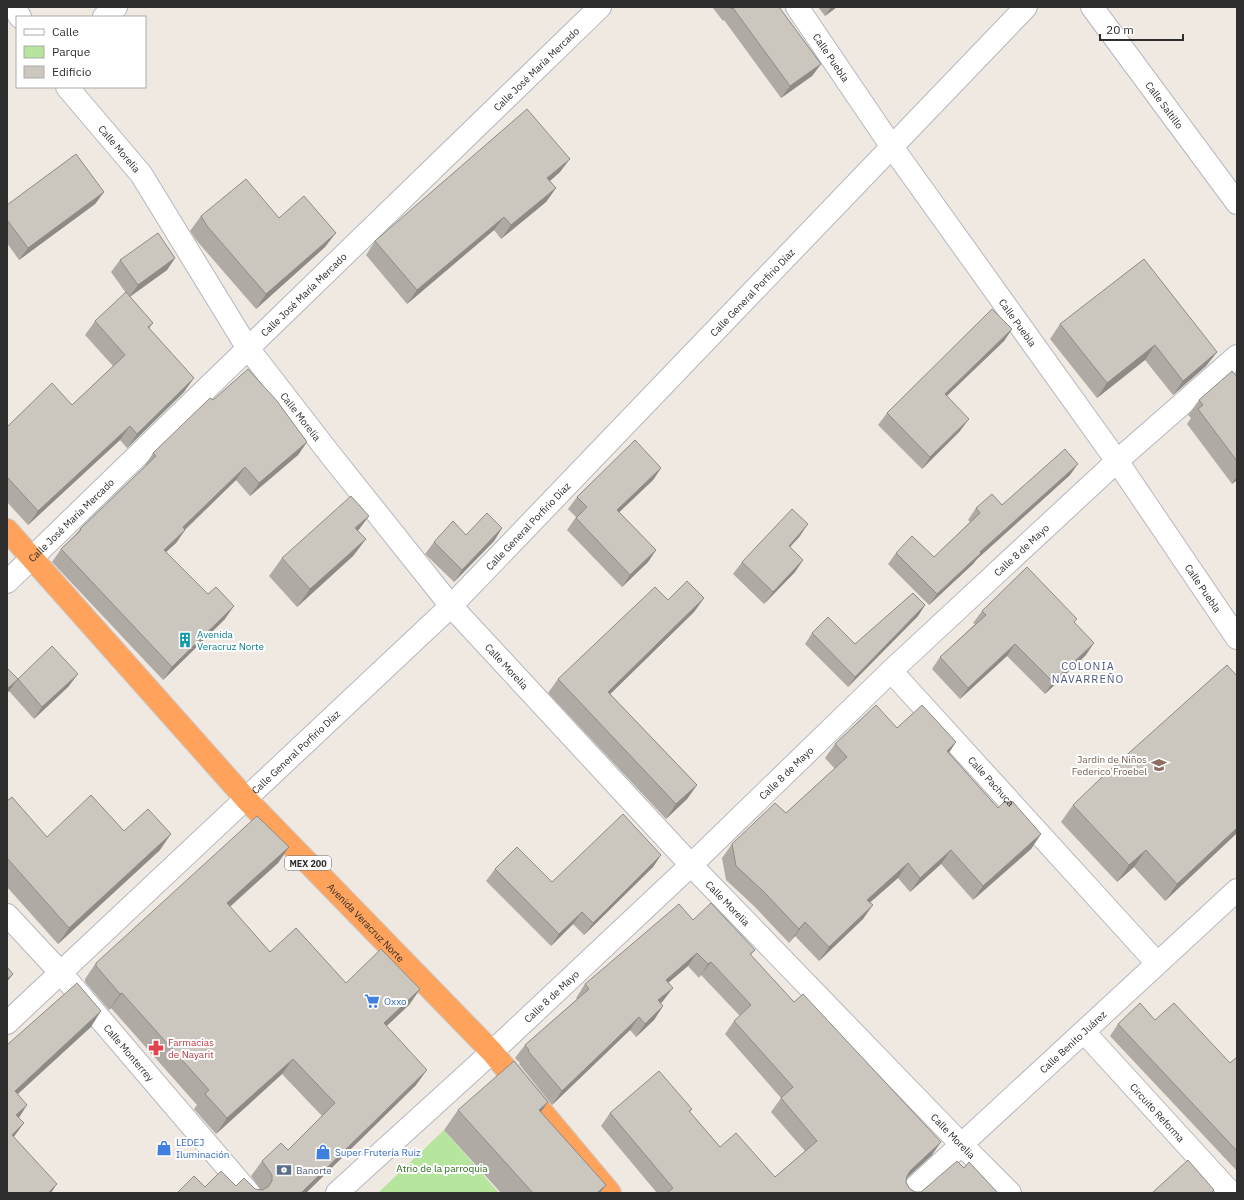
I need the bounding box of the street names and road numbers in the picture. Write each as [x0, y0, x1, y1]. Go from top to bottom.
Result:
street label: Calle José María Mercado [490, 24, 582, 114]
street label: Calle Puebla [810, 31, 853, 85]
street label: Calle Saltillo [1143, 79, 1187, 132]
street label: Calle Morelia [96, 122, 144, 176]
street label: Calle General Porfirio Díaz [707, 245, 798, 339]
street label: Calle José María Mercado [258, 250, 349, 339]
street label: Calle Puebla [996, 296, 1040, 349]
street label: Calle Morelia [278, 389, 324, 444]
street label: Calle José María Mercado [25, 475, 117, 565]
street label: Calle General Porfirio Díaz [483, 479, 573, 573]
street label: Calle 8 de Mayo [991, 521, 1052, 579]
street label: Calle Puebla [1182, 561, 1225, 615]
street label: Calle Morelia [482, 640, 532, 693]
street label: Calle General Porfirio Díaz [249, 707, 343, 797]
street label: Calle 8 de Mayo [756, 743, 816, 802]
street label: Calle Pachuca [965, 754, 1018, 809]
road number: MEX 200 [285, 856, 331, 870]
street label: Calle Morelia [703, 878, 753, 929]
street label: Avenida Veracruz Norte [325, 880, 408, 965]
street label: Calle 8 de Mayo [521, 967, 582, 1025]
street label: Calle Benito Juárez [1037, 1007, 1109, 1076]
street label: Calle Monterrey [101, 1021, 157, 1084]
street label: Circuito Reforma [1127, 1080, 1188, 1145]
street label: Calle Morelia [928, 1111, 979, 1162]

